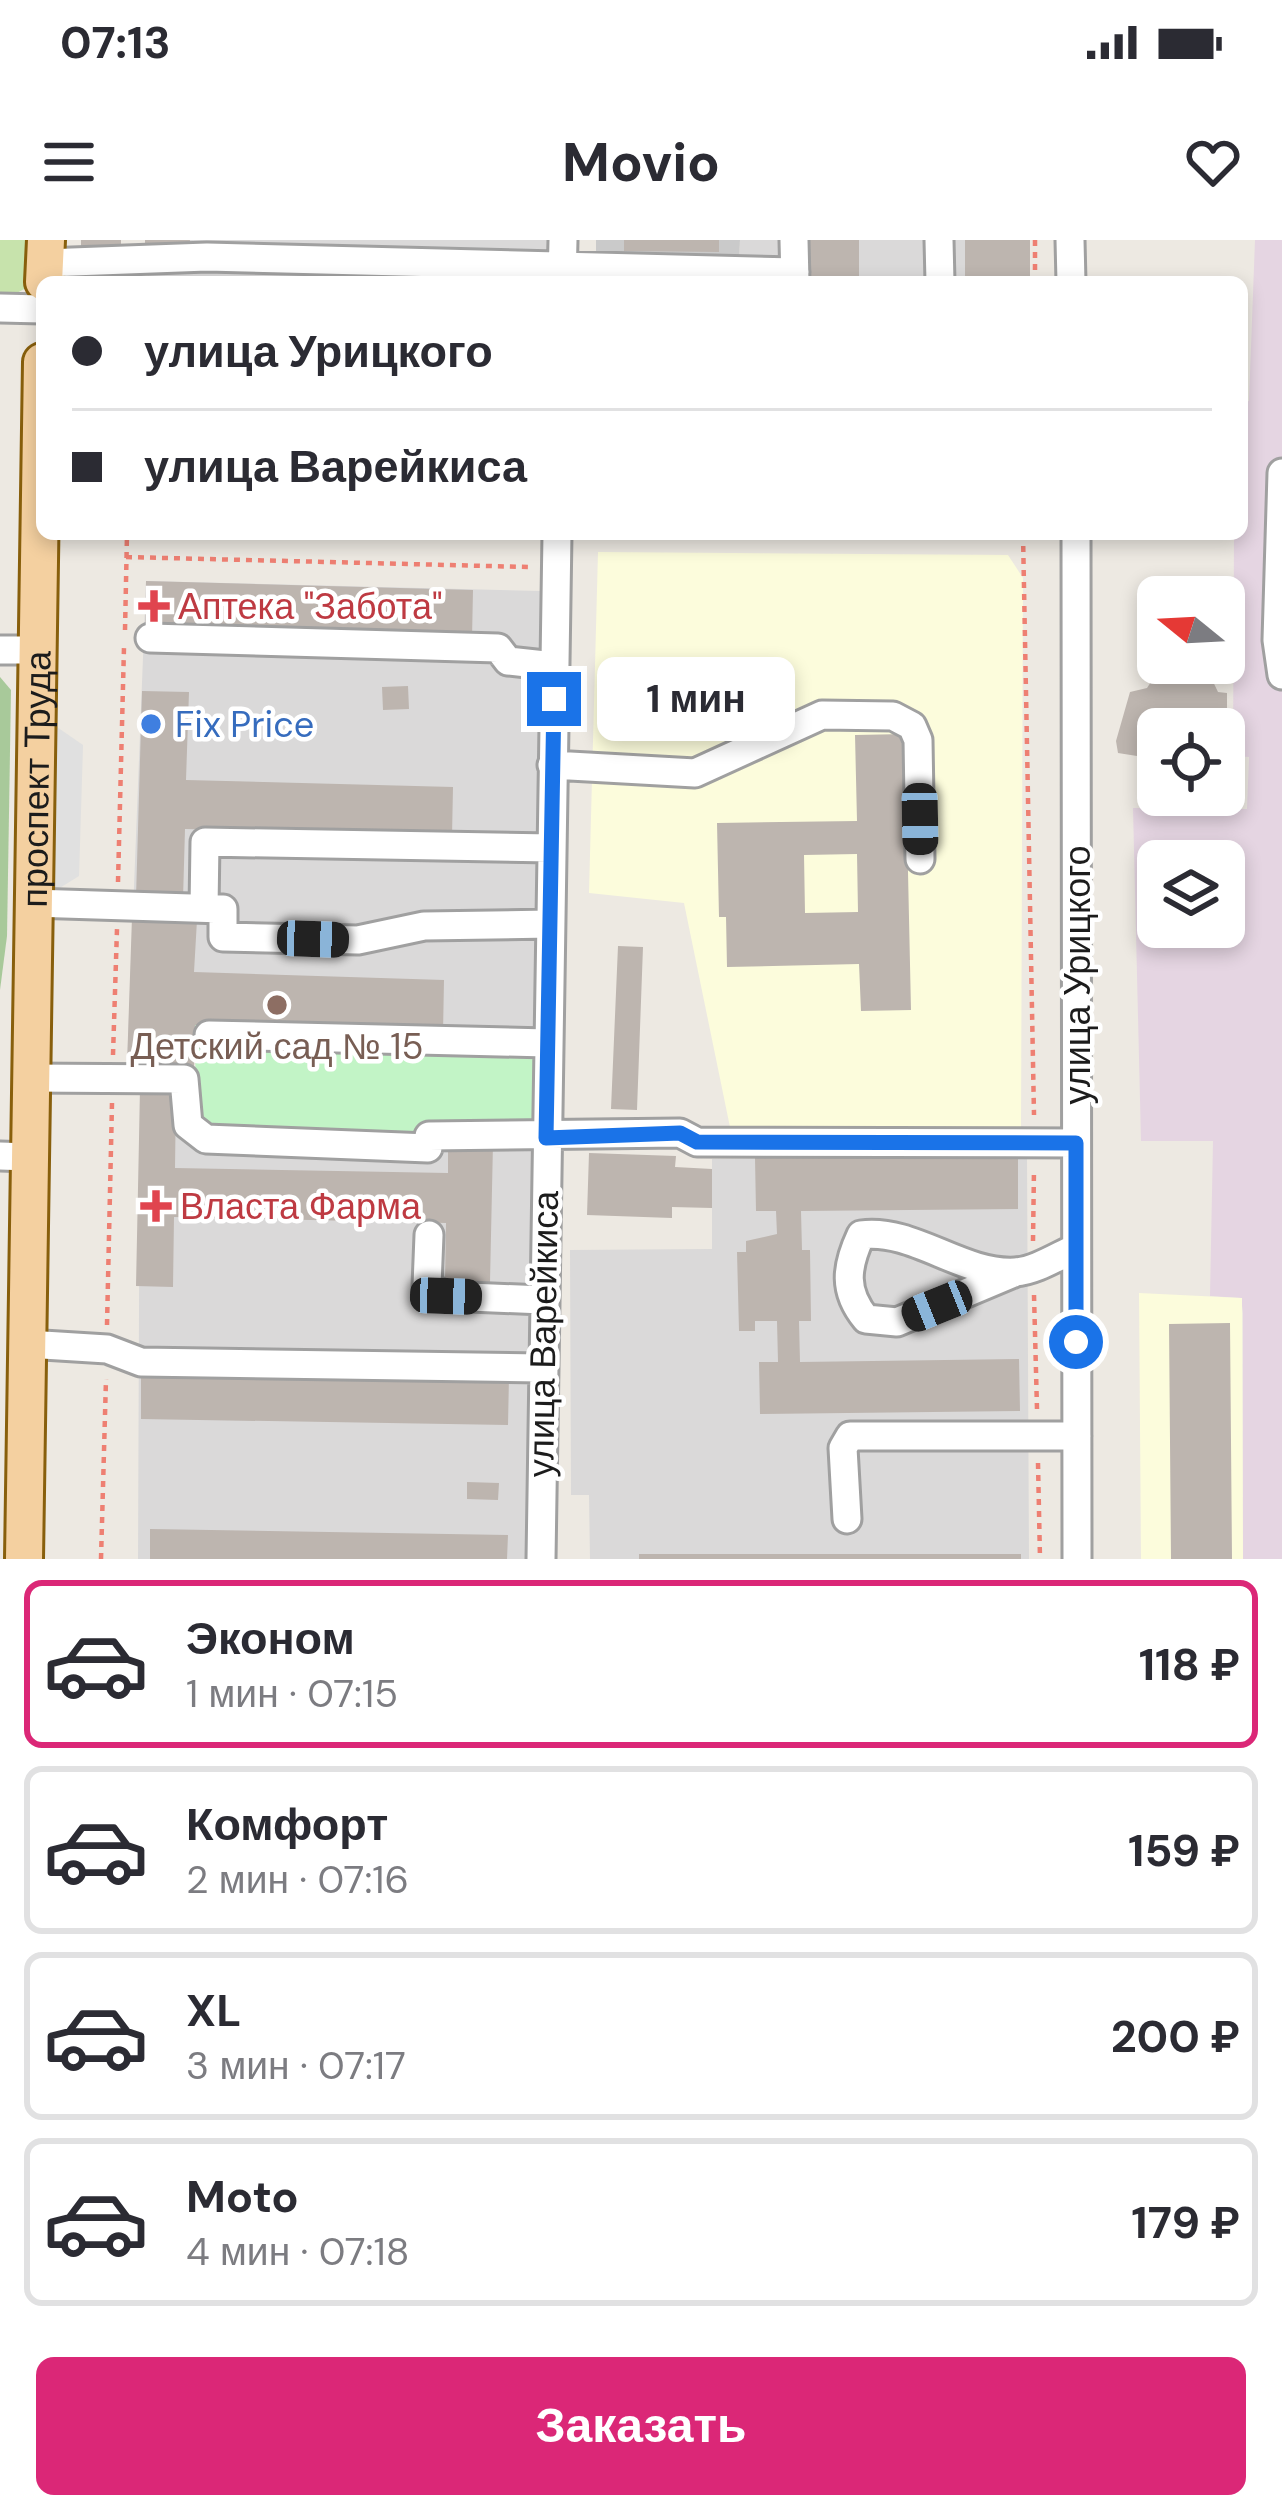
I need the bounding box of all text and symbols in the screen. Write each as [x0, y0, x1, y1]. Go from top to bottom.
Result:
text: 07:13 [60, 13, 171, 72]
text: Movio [562, 127, 720, 198]
icon: menu [36, 129, 102, 195]
icon: heart [1180, 129, 1246, 195]
text: улица Урицкого [144, 322, 493, 381]
text: улица Варейкиса [144, 437, 527, 496]
north arrow [1137, 576, 1245, 684]
map controls [1137, 576, 1245, 948]
place label: Аптека "Забота" [178, 583, 442, 630]
marker: Аптека "Забота" [141, 593, 167, 619]
street label: проспект Труда [10, 649, 61, 908]
callout: 1 мин [596, 657, 794, 741]
route end [527, 672, 581, 726]
text: 1 мин [646, 673, 746, 724]
place label: Fix Price [175, 701, 314, 748]
button: locate [1137, 708, 1245, 816]
marker: Fix Price [138, 711, 164, 737]
car [901, 783, 939, 855]
button: layers [1137, 840, 1245, 948]
street label: улица Урицкого [1054, 845, 1101, 1105]
car [276, 920, 350, 958]
marker: Детский сад № 15 [264, 992, 290, 1018]
place label: Детский сад № 15 [131, 1023, 423, 1070]
place label: Власта Фарма [180, 1183, 422, 1230]
street label: улица Варейкиса [517, 1189, 569, 1478]
marker: Власта Фарма [143, 1193, 169, 1219]
car [897, 1276, 977, 1336]
car [409, 1277, 483, 1315]
route start [1049, 1315, 1103, 1369]
text: Эконом [186, 1609, 355, 1668]
icon: car [42, 1610, 150, 1718]
text: 118 ₽ [1139, 1635, 1240, 1694]
text: 1 мин · 07:15 [186, 1668, 398, 1719]
text: Комфорт [186, 1795, 388, 1854]
icon: car [42, 1796, 150, 1904]
text: 159 ₽ [1128, 1821, 1240, 1880]
text: 2 мин · 07:16 [186, 1854, 409, 1905]
text: XL [186, 1981, 241, 2040]
icon: car [42, 1982, 150, 2090]
text: 200 ₽ [1111, 2007, 1240, 2066]
text: 3 мин · 07:17 [186, 2040, 406, 2091]
text: Moto [186, 2167, 299, 2226]
icon: car [42, 2168, 150, 2276]
text: 179 ₽ [1131, 2193, 1240, 2252]
text: 4 мин · 07:18 [186, 2226, 409, 2277]
button: Заказать [36, 2357, 1246, 2495]

